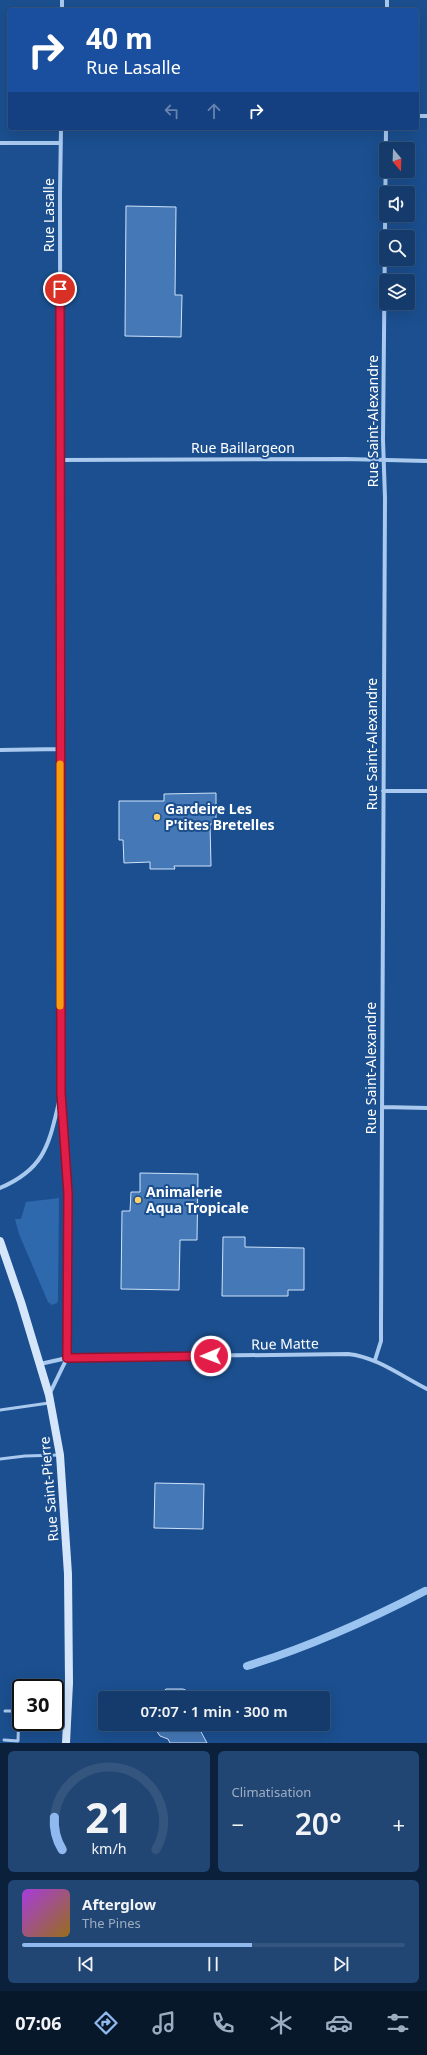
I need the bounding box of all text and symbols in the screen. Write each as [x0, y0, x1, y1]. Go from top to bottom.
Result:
text: 40 m [86, 19, 153, 57]
icon: right [20, 24, 72, 76]
text: Rue Lasalle [86, 55, 181, 79]
icon: left [161, 100, 183, 122]
icon: ahead [203, 100, 225, 122]
icon: right [245, 100, 267, 122]
north arrow [379, 142, 415, 178]
map controls [379, 142, 415, 310]
street label: Rue Lasalle [39, 178, 58, 252]
button: sound [379, 186, 415, 222]
button: search [379, 230, 415, 266]
pin [43, 272, 77, 306]
button: layers [379, 274, 415, 310]
icon: arrive [49, 278, 71, 300]
street label: Rue Saint-Alexandre [363, 355, 382, 487]
street label: Rue Baillargeon [191, 438, 295, 457]
street label: Rue Saint-Alexandre [362, 678, 381, 810]
place label: Gardeire Les P'tites Bretelles [165, 799, 275, 834]
marker: Gardeire Les P'tites Bretelles [152, 812, 162, 822]
street label: Rue Saint-Alexandre [361, 1002, 380, 1134]
place label: Animalerie Aqua Tropicale [146, 1182, 249, 1217]
marker: Animalerie Aqua Tropicale [133, 1195, 143, 1205]
street label: Rue Matte [251, 1333, 319, 1354]
position arrow [190, 1335, 232, 1377]
street label: Rue Saint-Pierre [34, 1436, 63, 1542]
speed limit sign: 30 [12, 1679, 64, 1731]
text: 07:07 · 1 min · 300 m [140, 1701, 288, 1721]
text: Climatisation [232, 1783, 311, 1801]
text: 21 [85, 1788, 133, 1844]
text: 20° [295, 1803, 342, 1844]
text: − [232, 1809, 244, 1839]
text: + [392, 1809, 405, 1839]
text: km/h [91, 1838, 126, 1857]
text: Afterglow [82, 1894, 156, 1914]
text: The Pines [82, 1914, 141, 1932]
icon: previous [75, 1953, 97, 1975]
icon: pause [202, 1953, 224, 1975]
icon: next [330, 1953, 352, 1975]
icon: directions [92, 2009, 120, 2037]
icon: music [150, 2009, 178, 2037]
icon: phone [209, 2009, 237, 2037]
icon: climate [267, 2009, 295, 2037]
icon: car [325, 2009, 353, 2037]
icon: filters [384, 2009, 412, 2037]
text: 07:06 [15, 2011, 61, 2035]

